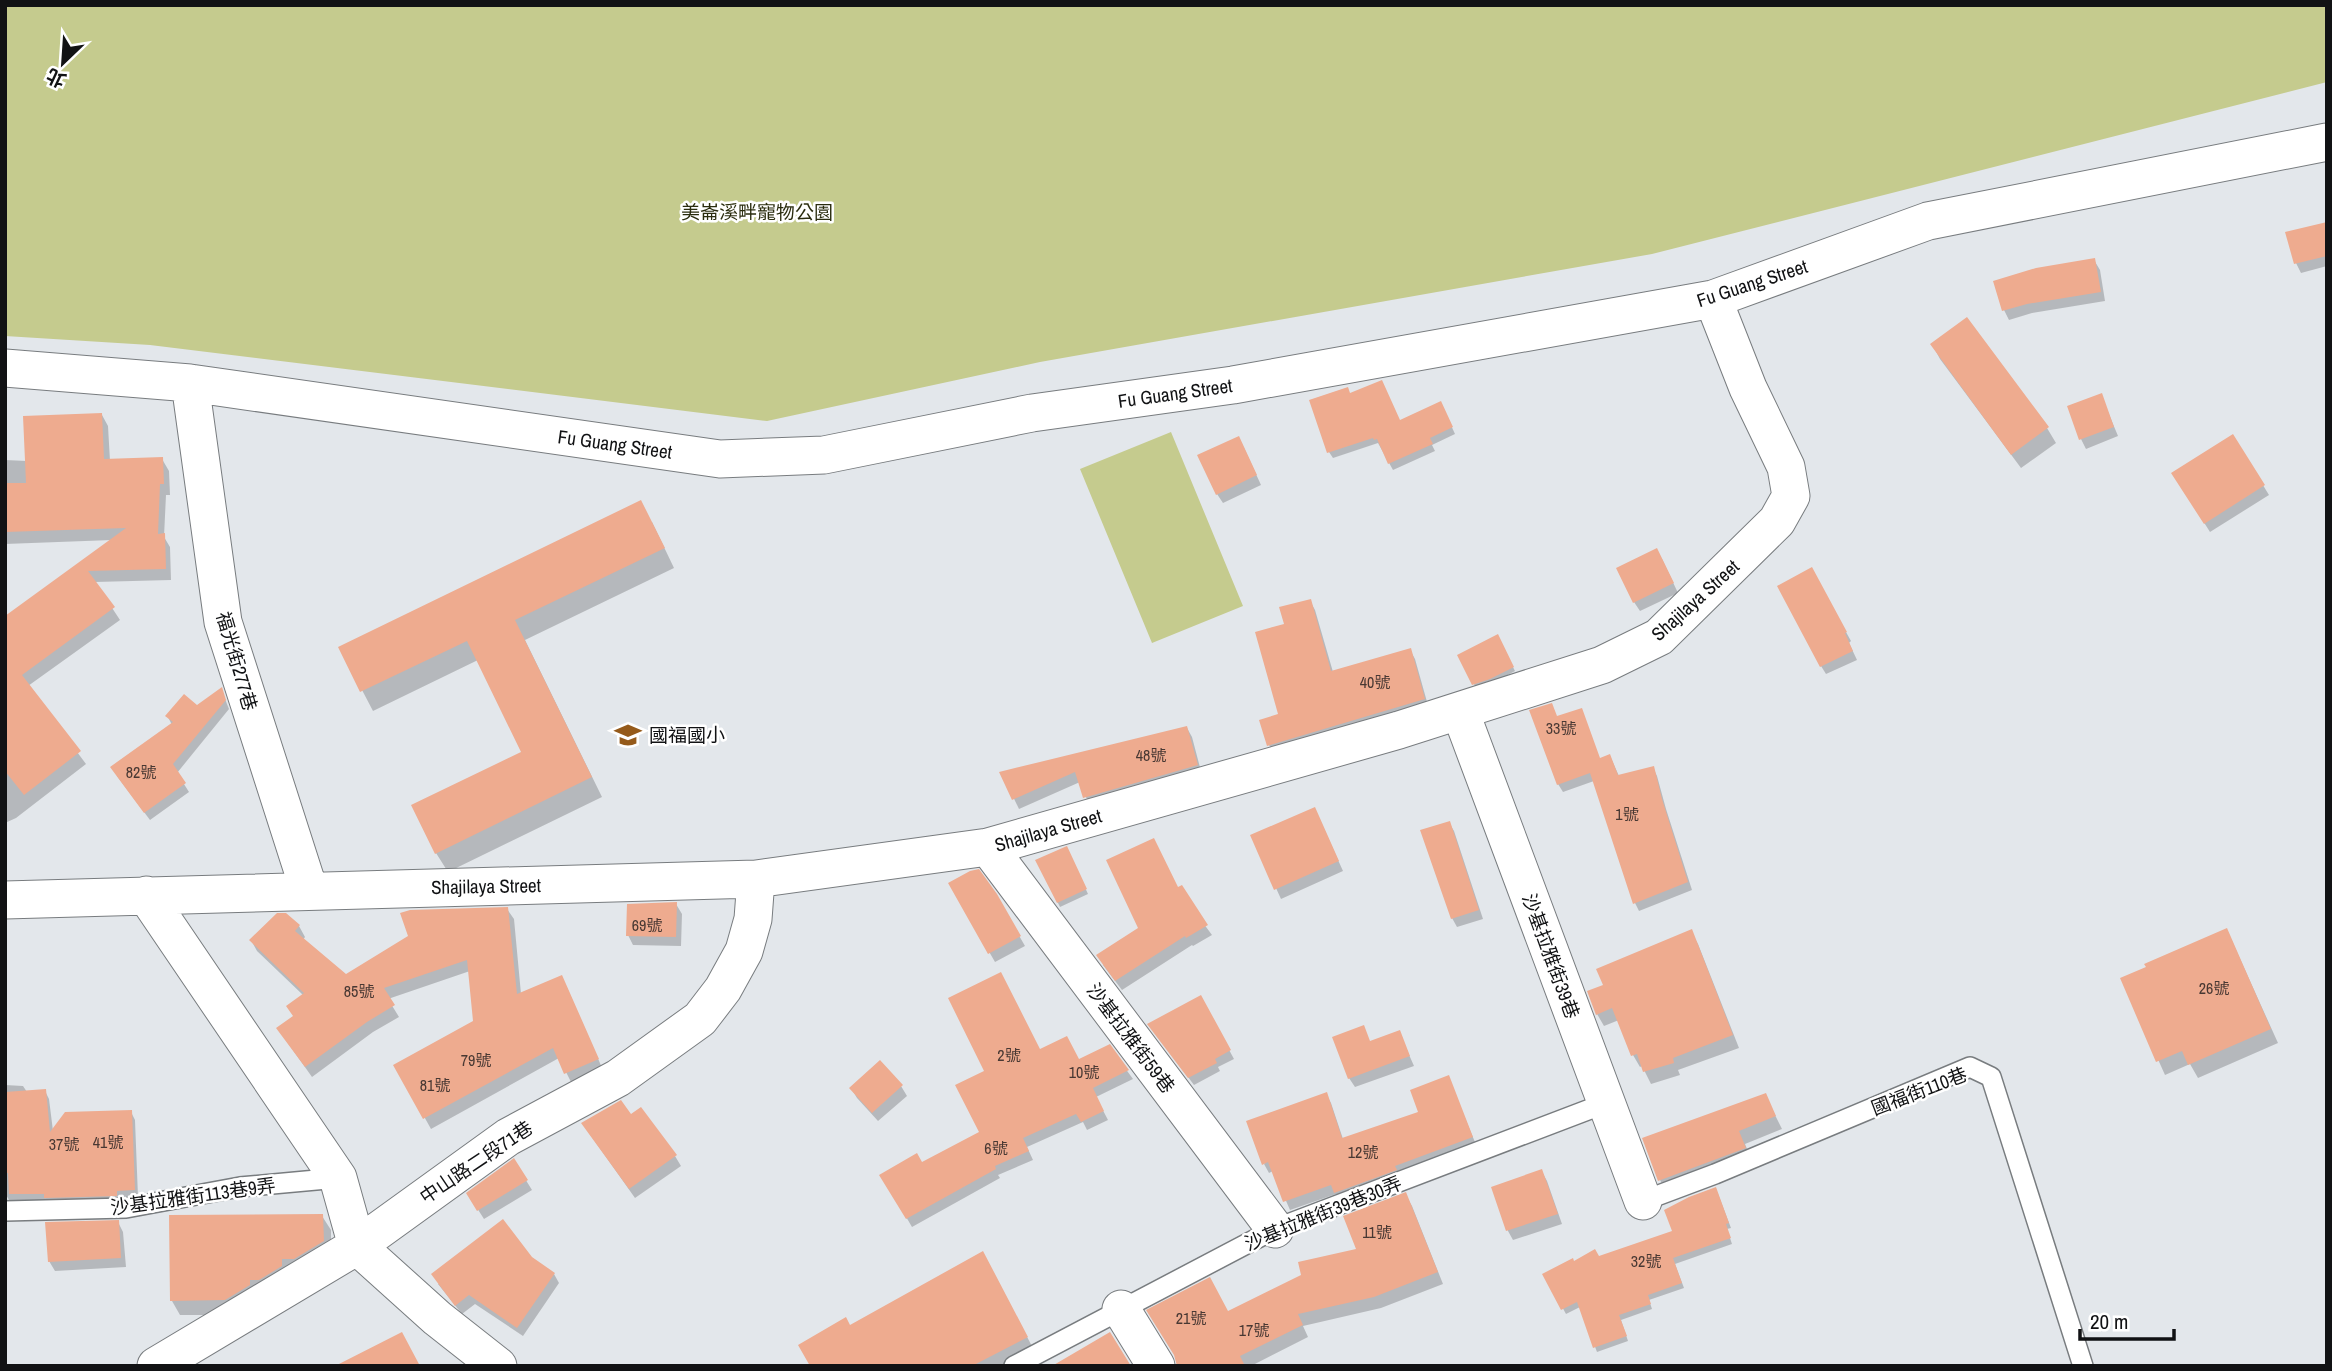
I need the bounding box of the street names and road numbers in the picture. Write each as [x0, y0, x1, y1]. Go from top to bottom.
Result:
street label: Fu Guang Street [1693, 253, 1811, 313]
street label: Fu Guang Street [1116, 372, 1235, 414]
street label: Fu Guang Street [556, 423, 675, 465]
street label: Shajilaya Street [1645, 553, 1745, 646]
street label: 福光街277巷 [210, 608, 264, 714]
street label: Shajilaya Street [992, 802, 1105, 858]
street label: Shajilaya Street [431, 872, 542, 900]
street label: 沙基拉雅街39巷 [1516, 890, 1586, 1022]
street label: 沙基拉雅街59巷 [1081, 978, 1181, 1098]
street label: 國福街110巷 [1867, 1061, 1971, 1121]
street label: 中山路二段71巷 [414, 1114, 538, 1210]
street label: 沙基拉雅街39巷30弄 [1240, 1170, 1406, 1256]
street label: 沙基拉雅街113巷9弄 [109, 1172, 277, 1220]

